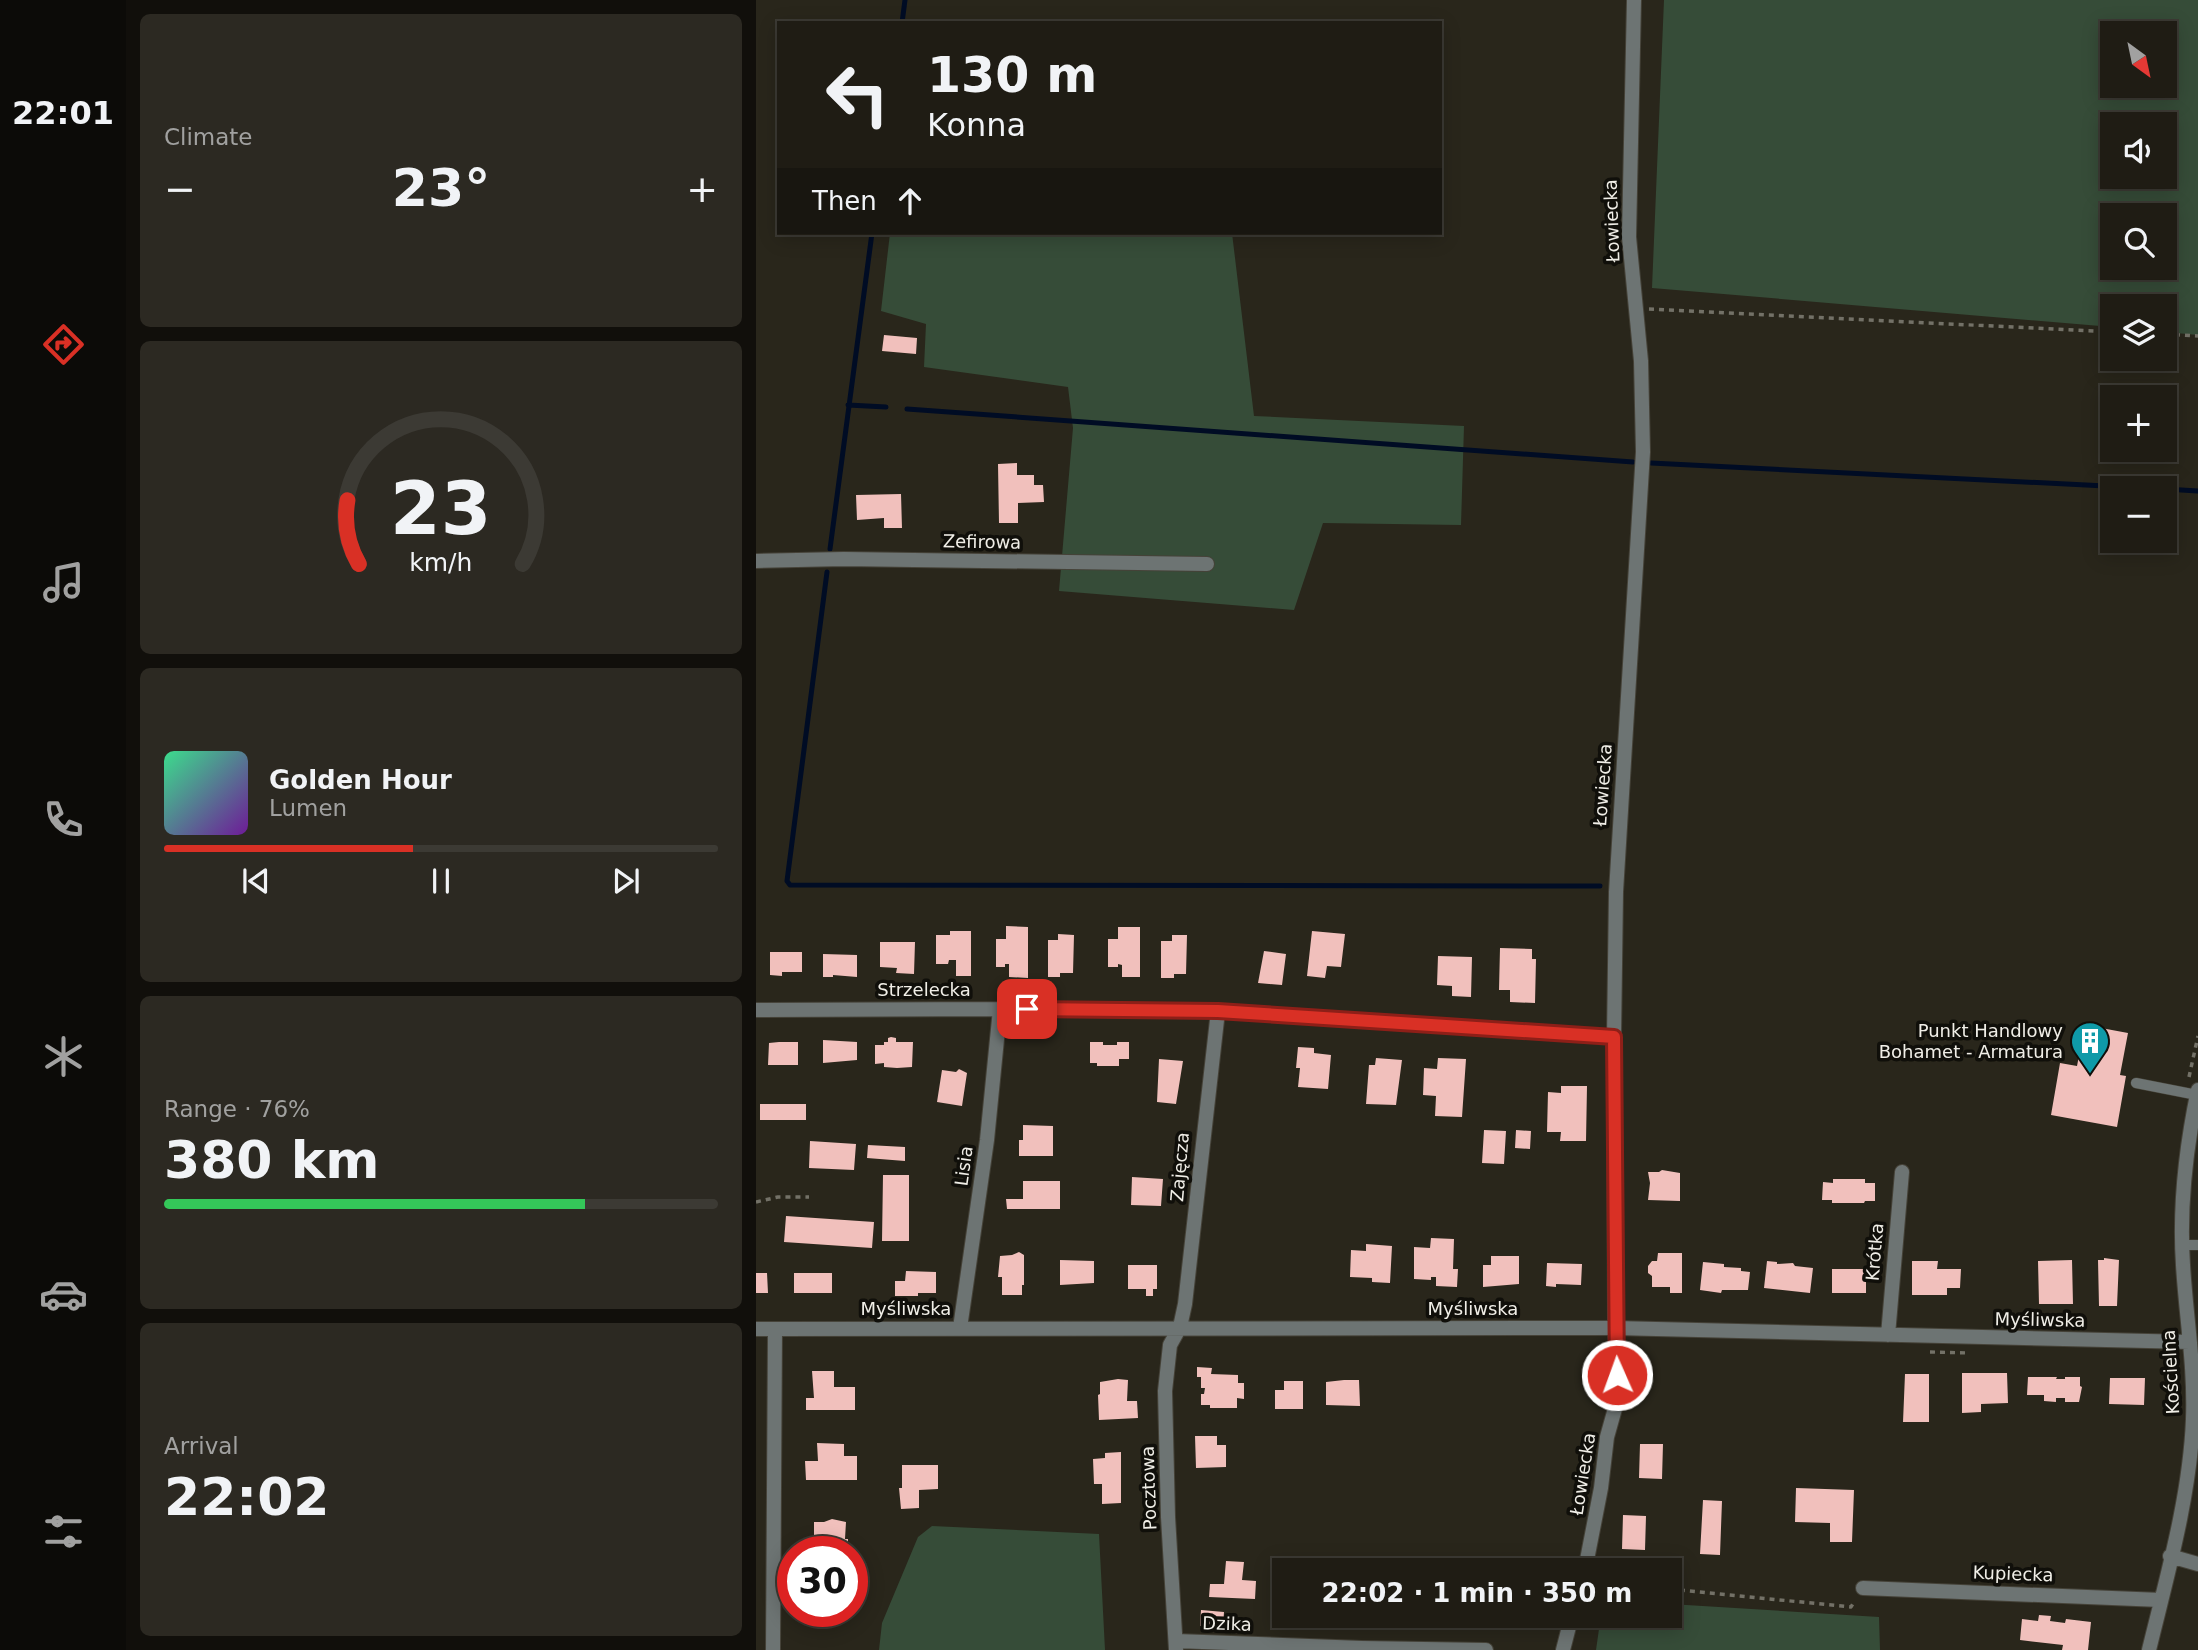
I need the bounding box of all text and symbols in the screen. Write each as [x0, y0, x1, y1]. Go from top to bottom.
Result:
north arrow [2100, 21, 2177, 98]
map controls [2100, 21, 2177, 553]
text: 130 m [927, 47, 1097, 104]
icon: left [812, 49, 903, 140]
text: 22:01 [12, 94, 114, 132]
text: Konna [927, 106, 1026, 144]
button: sound [2100, 112, 2177, 189]
text: Climate [164, 124, 253, 150]
text: 23° [392, 158, 490, 218]
text: − [164, 167, 196, 211]
text: + [686, 167, 718, 211]
street label: Łowiecka [1600, 179, 1623, 264]
icon: ahead [891, 182, 929, 220]
text: Then [812, 186, 877, 216]
button: search [2100, 203, 2177, 280]
button: layers [2100, 294, 2177, 371]
icon: directions [39, 320, 88, 369]
button: + [2100, 385, 2177, 462]
text: 23 [390, 466, 492, 551]
button: − [2100, 476, 2177, 553]
street label: Zefirowa [943, 530, 1021, 553]
text: km/h [409, 548, 473, 577]
icon: music [39, 558, 88, 607]
street label: Łowiecka [1589, 743, 1616, 828]
text: Golden Hour [269, 765, 452, 795]
icon: phone [39, 795, 88, 844]
text: Lumen [269, 795, 347, 821]
icon: previous [237, 862, 275, 900]
icon: pause [422, 862, 460, 900]
icon: next [607, 862, 645, 900]
street label: Strzelecka [877, 979, 971, 1000]
pin [997, 979, 1057, 1039]
icon: arrive [1008, 990, 1046, 1028]
place label: Punkt Handlowy Bohamet - Armatura [1879, 1020, 2063, 1062]
building icon: Punkt Handlowy Bohamet - Armatura [2069, 1020, 2111, 1075]
icon: climate [39, 1032, 88, 1081]
text: Range · 76% [164, 1096, 310, 1122]
text: 380 km [164, 1130, 379, 1190]
street label: Zajęcza [1166, 1131, 1193, 1203]
street label: Lisia [950, 1144, 977, 1187]
street label: Krótka [1862, 1222, 1887, 1282]
icon: car [39, 1270, 88, 1319]
street label: Myśliwska [861, 1298, 951, 1319]
street label: Myśliwska [1428, 1298, 1518, 1319]
street label: Myśliwska [1994, 1308, 2086, 1331]
street label: Kościelna [2158, 1329, 2183, 1415]
position arrow [1580, 1338, 1654, 1412]
street label: Łowiecka [1565, 1431, 1599, 1518]
text: Arrival [164, 1433, 239, 1459]
street label: Pocztowa [1137, 1445, 1160, 1531]
text: 22:02 [164, 1467, 330, 1527]
icon: filters [39, 1507, 88, 1556]
speed limit sign: 30 [777, 1536, 868, 1627]
street label: Kupiecka [1972, 1562, 2054, 1585]
text: 22:02 · 1 min · 350 m [1322, 1578, 1632, 1608]
street label: Dzika [1202, 1612, 1252, 1635]

